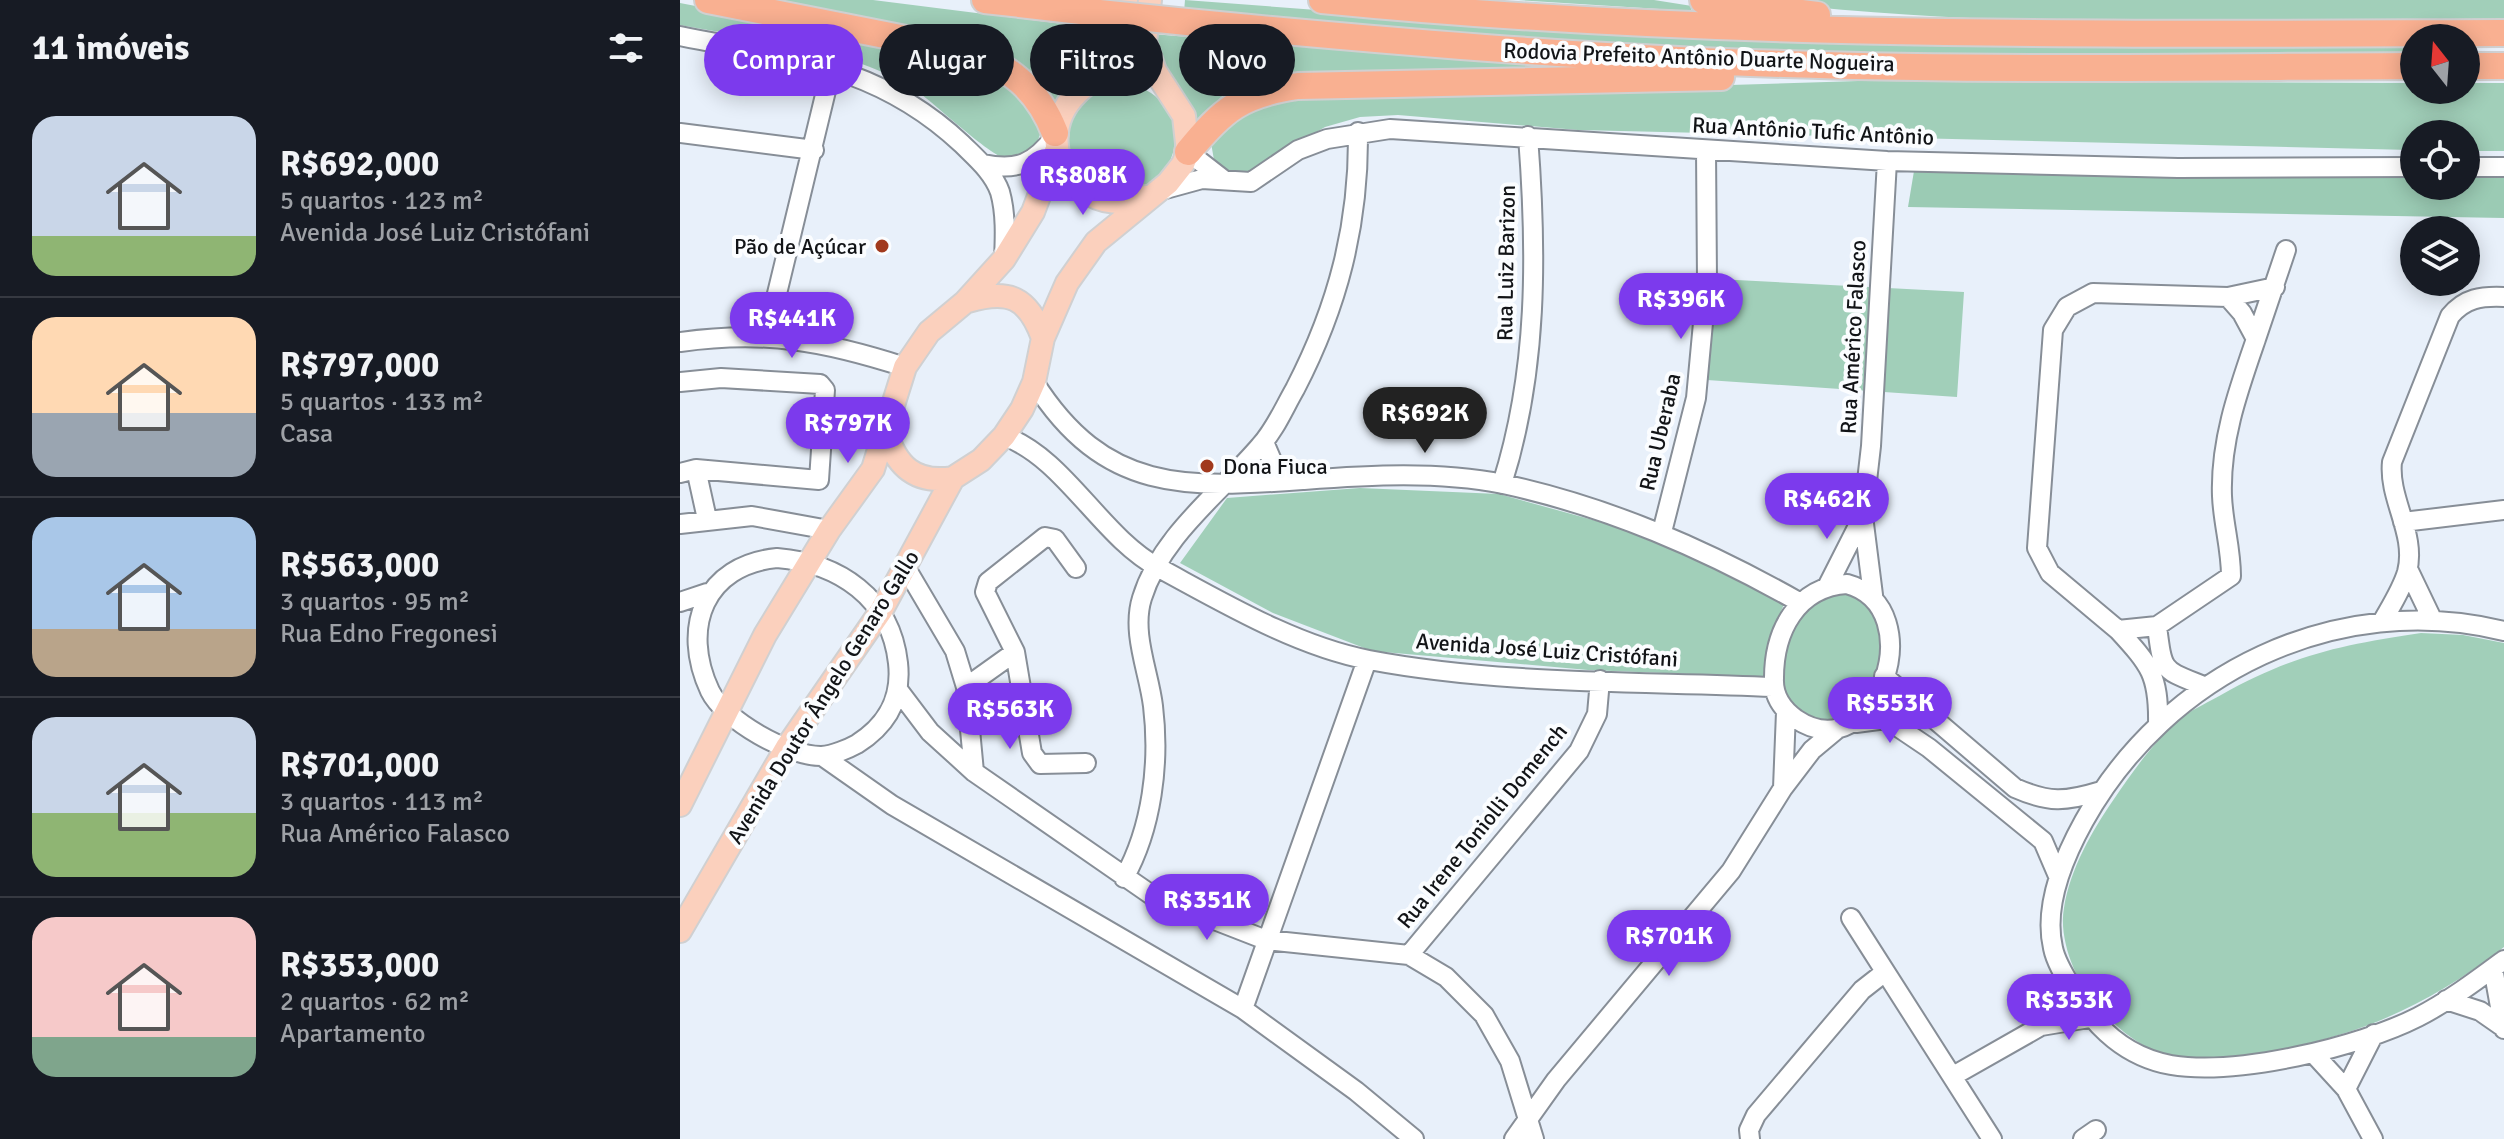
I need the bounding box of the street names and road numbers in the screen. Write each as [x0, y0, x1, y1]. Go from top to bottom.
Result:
street label: Rodovia Prefeito Antônio Duarte Nogueira [1503, 37, 1895, 77]
street label: Rua Antônio Tufic Antônio [1691, 111, 1935, 151]
street label: Rua Luiz Barizon [1491, 185, 1521, 341]
street label: Rua Américo Falasco [1834, 239, 1872, 435]
street label: Rua Uberaba [1633, 371, 1687, 493]
street label: Avenida Doutor Ângelo Genaro Gallo [721, 545, 925, 849]
street label: Avenida José Luiz Cristófani [1415, 627, 1679, 673]
street label: Rua Irene Toniolli Domench [1391, 718, 1573, 934]

